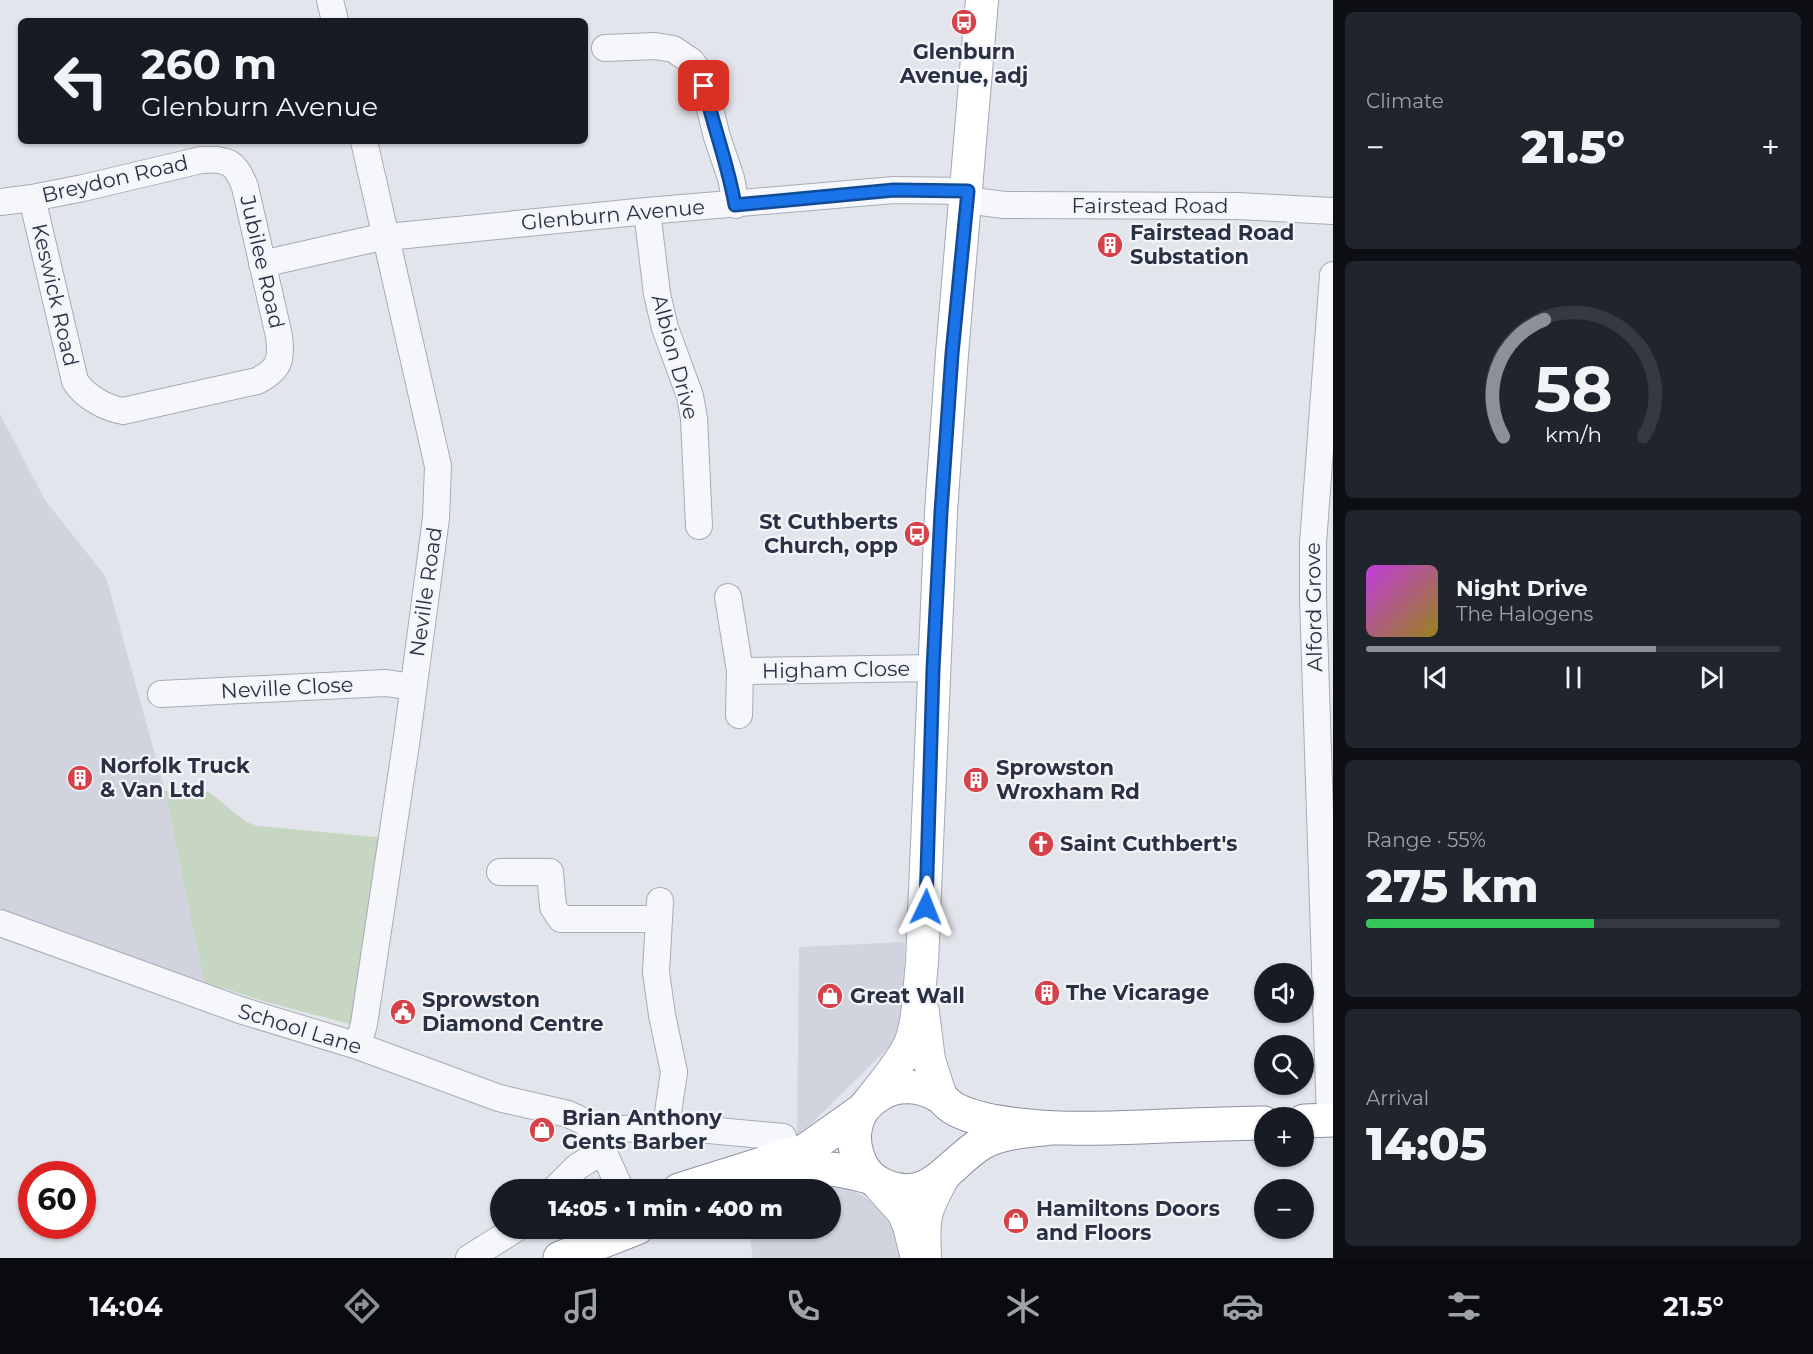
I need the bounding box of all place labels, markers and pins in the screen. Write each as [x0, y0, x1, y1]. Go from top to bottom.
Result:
bus stop icon: Glenburn Avenue, adj [949, 7, 979, 37]
place label: Glenburn Avenue, adj [899, 39, 1028, 88]
pin [678, 60, 729, 111]
place label: Fairstead Road Substation [1130, 220, 1294, 269]
building icon: Fairstead Road Substation [1095, 230, 1125, 260]
place label: St Cuthberts Church, opp [759, 509, 898, 558]
bus stop icon: St Cuthberts Church, opp [902, 519, 932, 549]
place label: Norfolk Truck & Van Ltd [100, 753, 250, 802]
place label: Sprowston Wroxham Rd [996, 755, 1140, 804]
building icon: Norfolk Truck & Van Ltd [65, 763, 95, 793]
building icon: Sprowston Wroxham Rd [961, 765, 991, 795]
church icon: Saint Cuthbert's [1026, 829, 1056, 859]
place label: Saint Cuthbert's [1060, 831, 1237, 856]
building icon: The Vicarage [1032, 978, 1062, 1008]
place label: The Vicarage [1066, 980, 1209, 1005]
shop icon: Great Wall [815, 981, 845, 1011]
place label: Great Wall [850, 983, 965, 1008]
place label: Sprowston Diamond Centre [422, 987, 603, 1036]
public building icon: Sprowston Diamond Centre [388, 997, 418, 1027]
place label: Brian Anthony Gents Barber [562, 1105, 722, 1154]
shop icon: Brian Anthony Gents Barber [527, 1115, 557, 1145]
place label: Hamiltons Doors and Floors [1036, 1196, 1220, 1245]
shop icon: Hamiltons Doors and Floors [1001, 1206, 1031, 1236]

